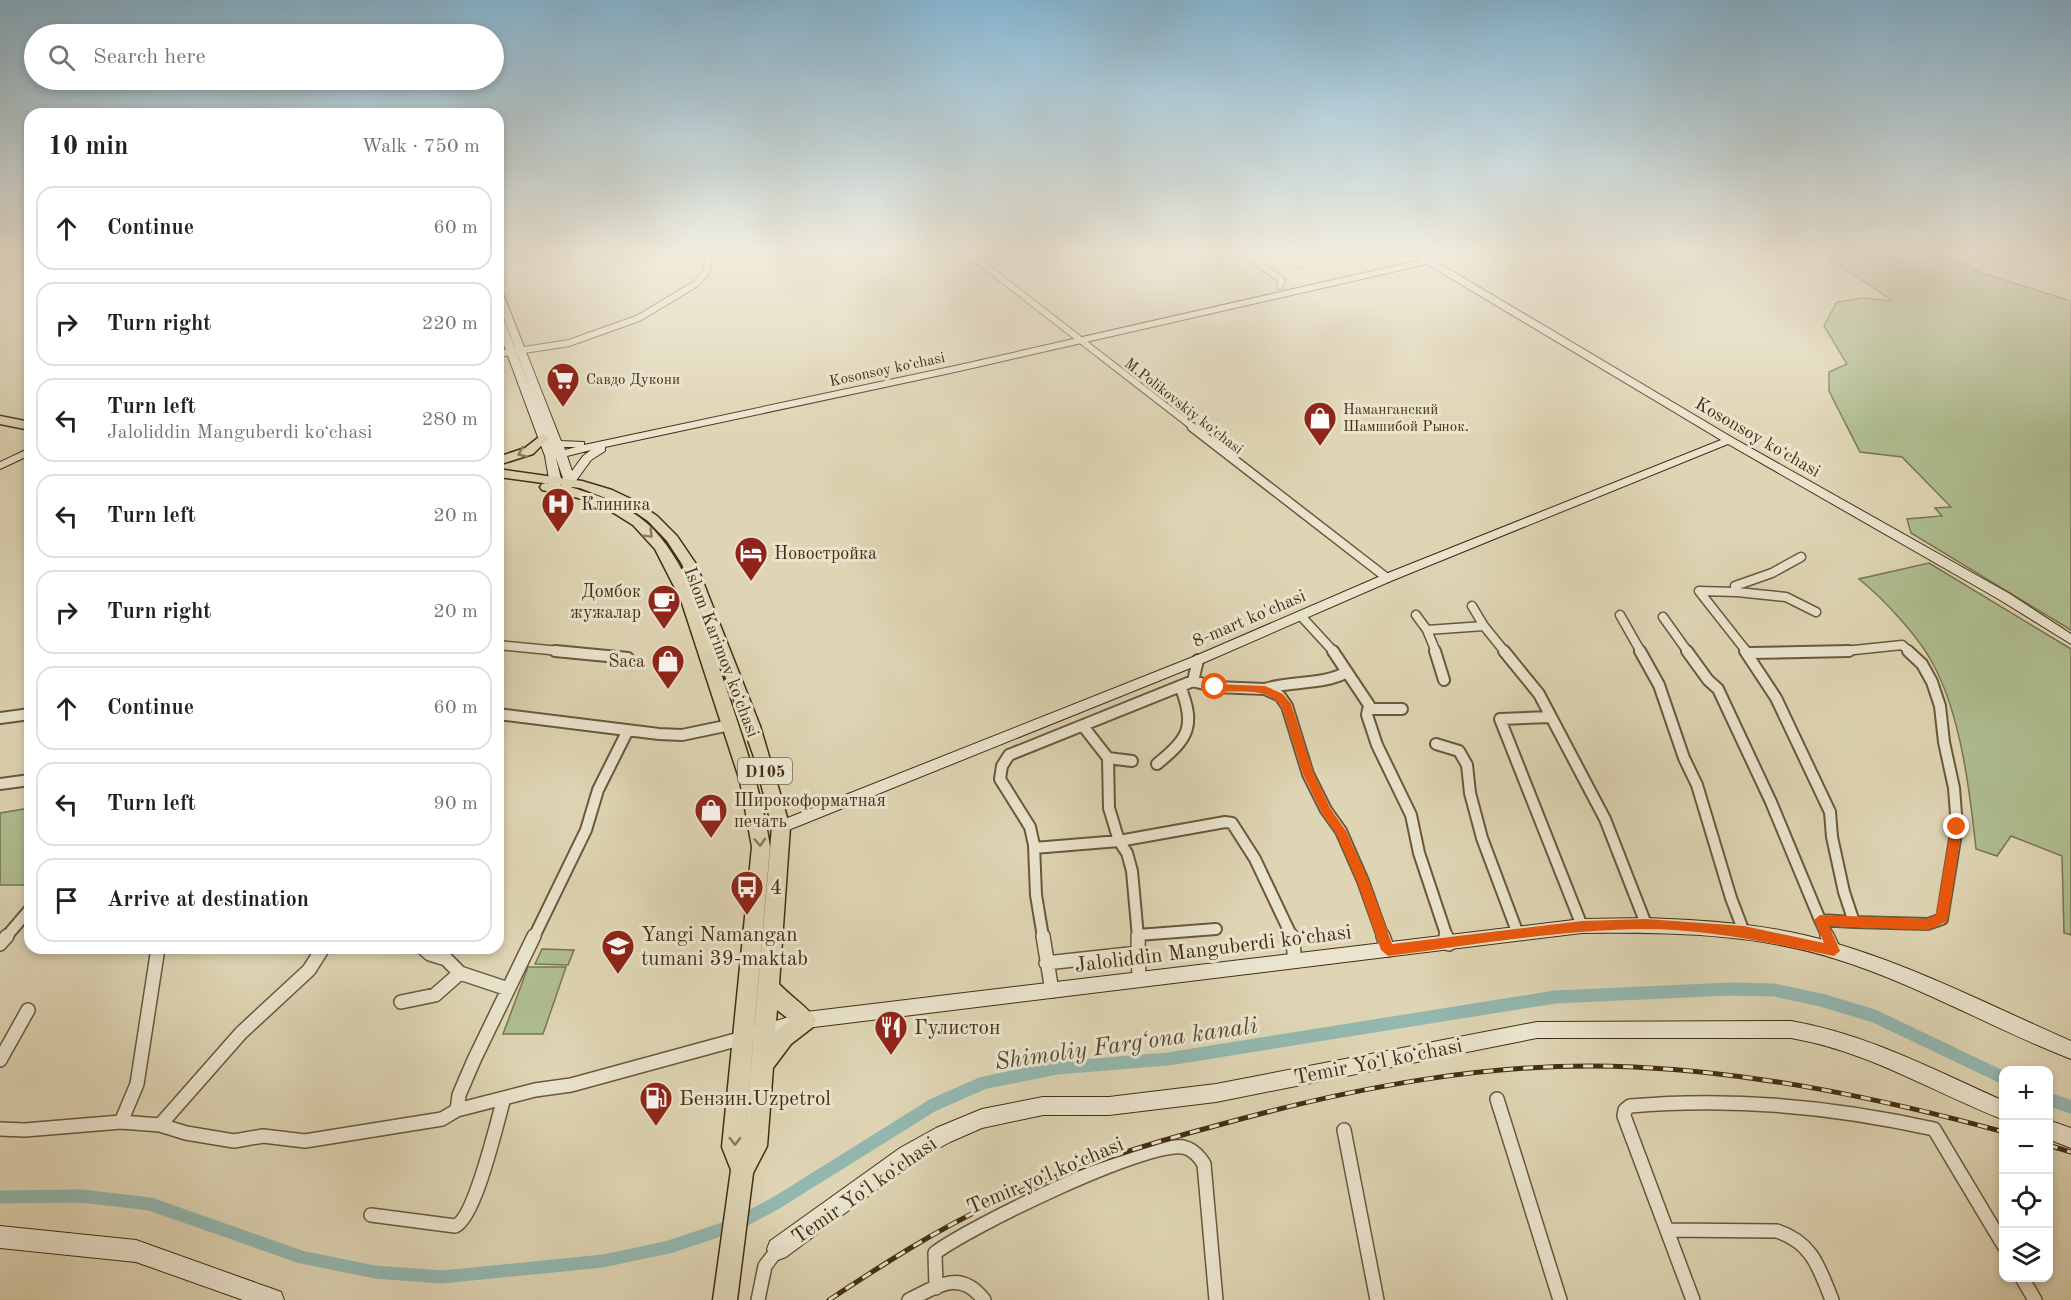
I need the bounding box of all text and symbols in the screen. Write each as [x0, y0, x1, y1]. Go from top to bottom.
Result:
search box [24, 24, 504, 90]
icon: search [45, 41, 78, 74]
text: Search here [93, 46, 206, 68]
text: 10 min [48, 134, 128, 160]
text: Walk · 750 m [361, 137, 480, 157]
icon: ahead [50, 212, 83, 245]
text: Continue [107, 217, 194, 239]
text: 60 m [433, 218, 478, 238]
icon: right [50, 308, 83, 341]
text: Turn right [107, 313, 211, 335]
text: 220 m [422, 314, 478, 334]
street label: Kosonsoy koʻchasi [828, 351, 947, 390]
street label: M.Polikovskiy koʻchasi [1121, 356, 1245, 458]
supermarket icon: Савдо Дукони [545, 361, 581, 408]
place label: Савдо Дукони [586, 373, 680, 388]
street label: Kosonsoy koʻchasi [1692, 395, 1823, 481]
text: Turn left [107, 396, 196, 418]
shop icon: Наманганский Шамшибой Рынок. [1302, 400, 1338, 447]
place label: Наманганский Шамшибой Рынок. [1343, 403, 1469, 435]
icon: left [50, 404, 83, 437]
text: 280 m [422, 410, 478, 430]
text: Jaloliddin Manguberdi koʻchasi [107, 423, 372, 443]
one-way arrow [518, 446, 529, 458]
hospital icon: Клиника [540, 486, 576, 533]
place label: Клиника [581, 496, 650, 514]
icon: left [50, 500, 83, 533]
text: Turn left [107, 505, 196, 527]
text: 20 m [433, 506, 478, 526]
one-way arrow [642, 527, 653, 537]
hotel icon: Новостройка [733, 535, 769, 582]
place label: Новостройка [774, 545, 877, 563]
street label: Islom Karimov koʻchasi [680, 565, 762, 740]
place label: Домбок жужалар [570, 583, 641, 622]
cafe icon: Домбок жужалар [646, 583, 682, 630]
street label: 8-mart ko'chasi [1190, 587, 1309, 651]
icon: right [50, 596, 83, 629]
text: Turn right [107, 601, 211, 623]
text: 20 m [433, 602, 478, 622]
shop icon: Saca [650, 643, 686, 690]
place label: Saca [608, 653, 645, 671]
route start [1201, 673, 1227, 699]
icon: ahead [50, 692, 83, 725]
text: Continue [107, 697, 194, 719]
text: 60 m [433, 698, 478, 718]
road number: D105 [738, 758, 792, 784]
icon: left [50, 788, 83, 821]
shop icon: Широкоформатная печать [693, 792, 729, 839]
place label: Широкоформатная печать [734, 792, 886, 831]
text: Turn left [107, 793, 196, 815]
text: 90 m [433, 794, 478, 814]
route end [1943, 813, 1969, 839]
one-way arrow [753, 838, 766, 847]
bus stop icon: 4 [729, 869, 765, 916]
place label: 4 [770, 878, 782, 899]
icon: arrive [50, 884, 83, 917]
text: Arrive at destination [107, 889, 309, 911]
street label: Jaloliddin Manguberdi koʻchasi [1074, 922, 1353, 977]
place label: Yangi Namangan tumani 39-maktab [641, 925, 808, 970]
school or university icon: Yangi Namangan tumani 39-maktab [600, 928, 636, 975]
restaurant icon: Гулистон [873, 1009, 909, 1056]
water label: Shimoliy Fargʻona kanali [993, 1015, 1259, 1075]
place label: Гулистон [914, 1018, 1000, 1039]
street label: Temir Yoʻl koʻchasi [1292, 1036, 1464, 1089]
map controls [1999, 1066, 2053, 1282]
button: + [1999, 1066, 2053, 1120]
fuel station icon: Бензин.Uzpetrol [638, 1080, 674, 1127]
place label: Бензин.Uzpetrol [679, 1089, 831, 1110]
button: − [1999, 1120, 2053, 1174]
street label: Temir Yoʻl koʻchasi [789, 1134, 941, 1249]
street label: Temir yoʻl koʻchasi [964, 1134, 1127, 1219]
one-way arrow [729, 1137, 741, 1146]
button: locate [1999, 1174, 2053, 1228]
button: layers [1999, 1228, 2053, 1282]

